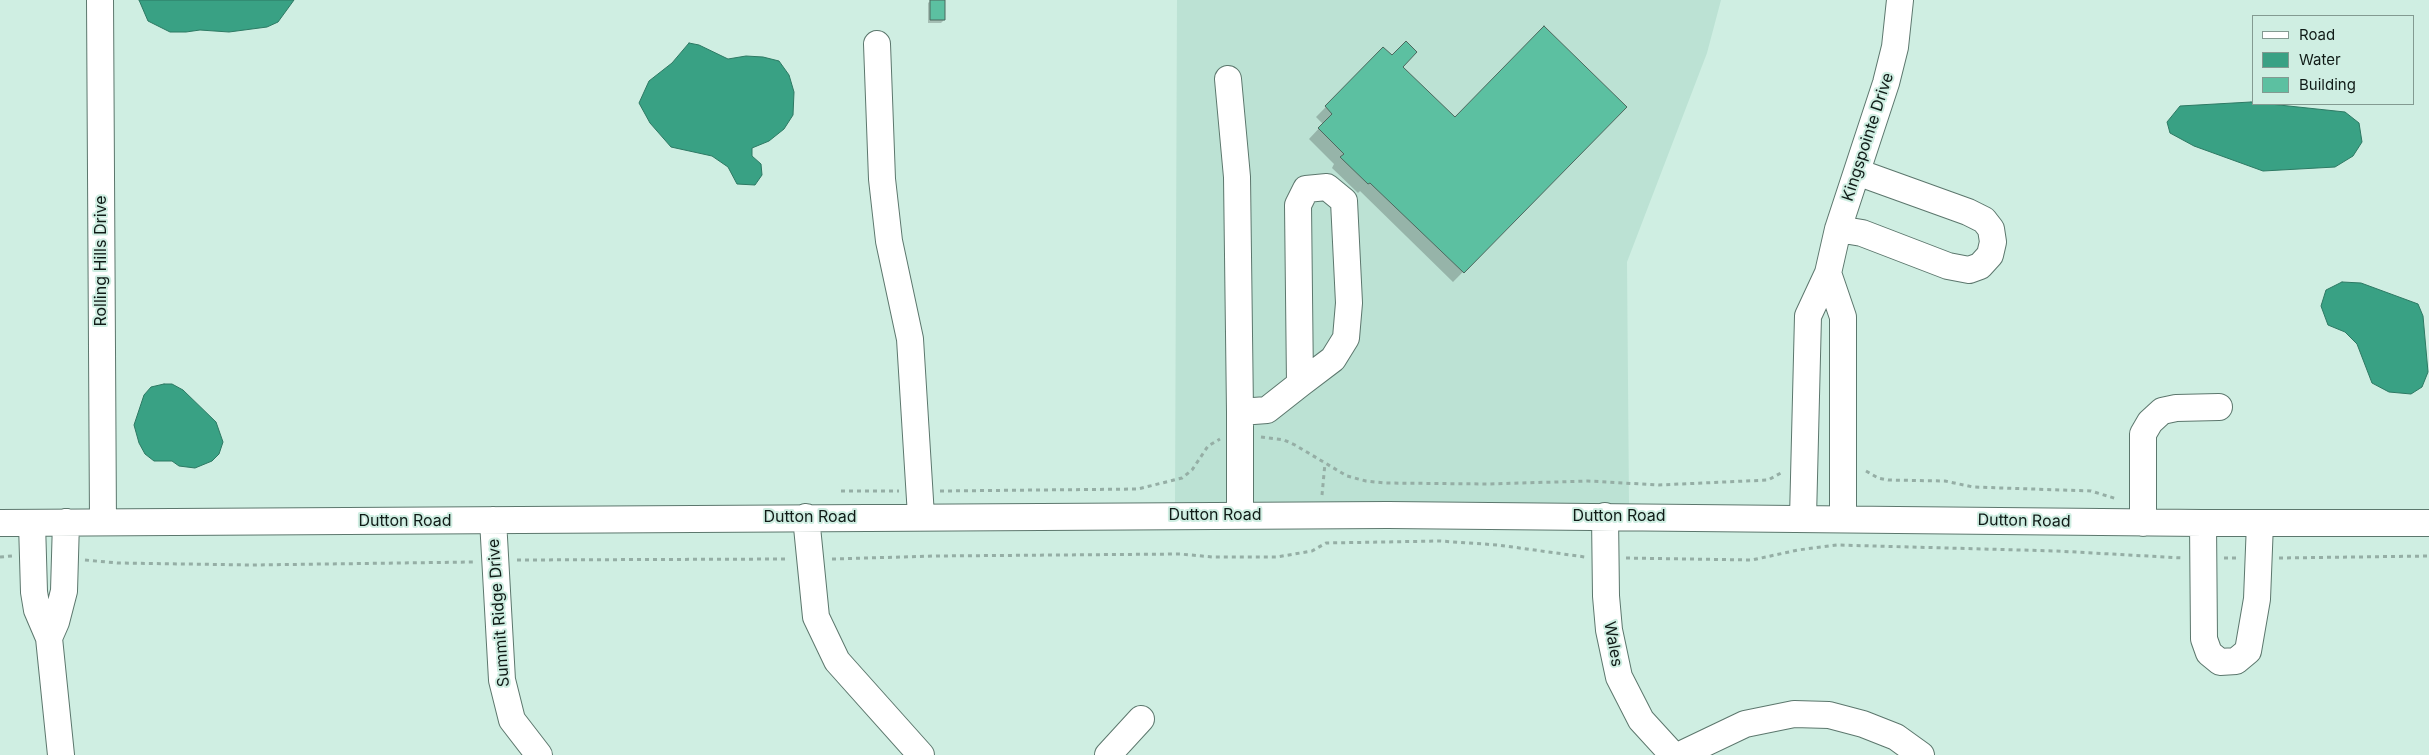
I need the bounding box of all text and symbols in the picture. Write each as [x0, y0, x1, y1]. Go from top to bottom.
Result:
legend [2252, 15, 2414, 105]
text: Road [2299, 25, 2335, 44]
text: Water [2299, 50, 2341, 69]
street label: Kingspointe Drive [1838, 70, 1898, 204]
text: Building [2299, 75, 2356, 94]
street label: Rolling Hills Drive [91, 195, 111, 327]
street label: Dutton Road [1168, 505, 1262, 525]
street label: Dutton Road [1572, 506, 1666, 526]
street label: Dutton Road [763, 507, 857, 527]
street label: Dutton Road [358, 511, 452, 531]
street label: Dutton Road [1977, 511, 2071, 531]
street label: Summit Ridge Drive [484, 538, 514, 688]
street label: Wales [1600, 620, 1626, 668]

